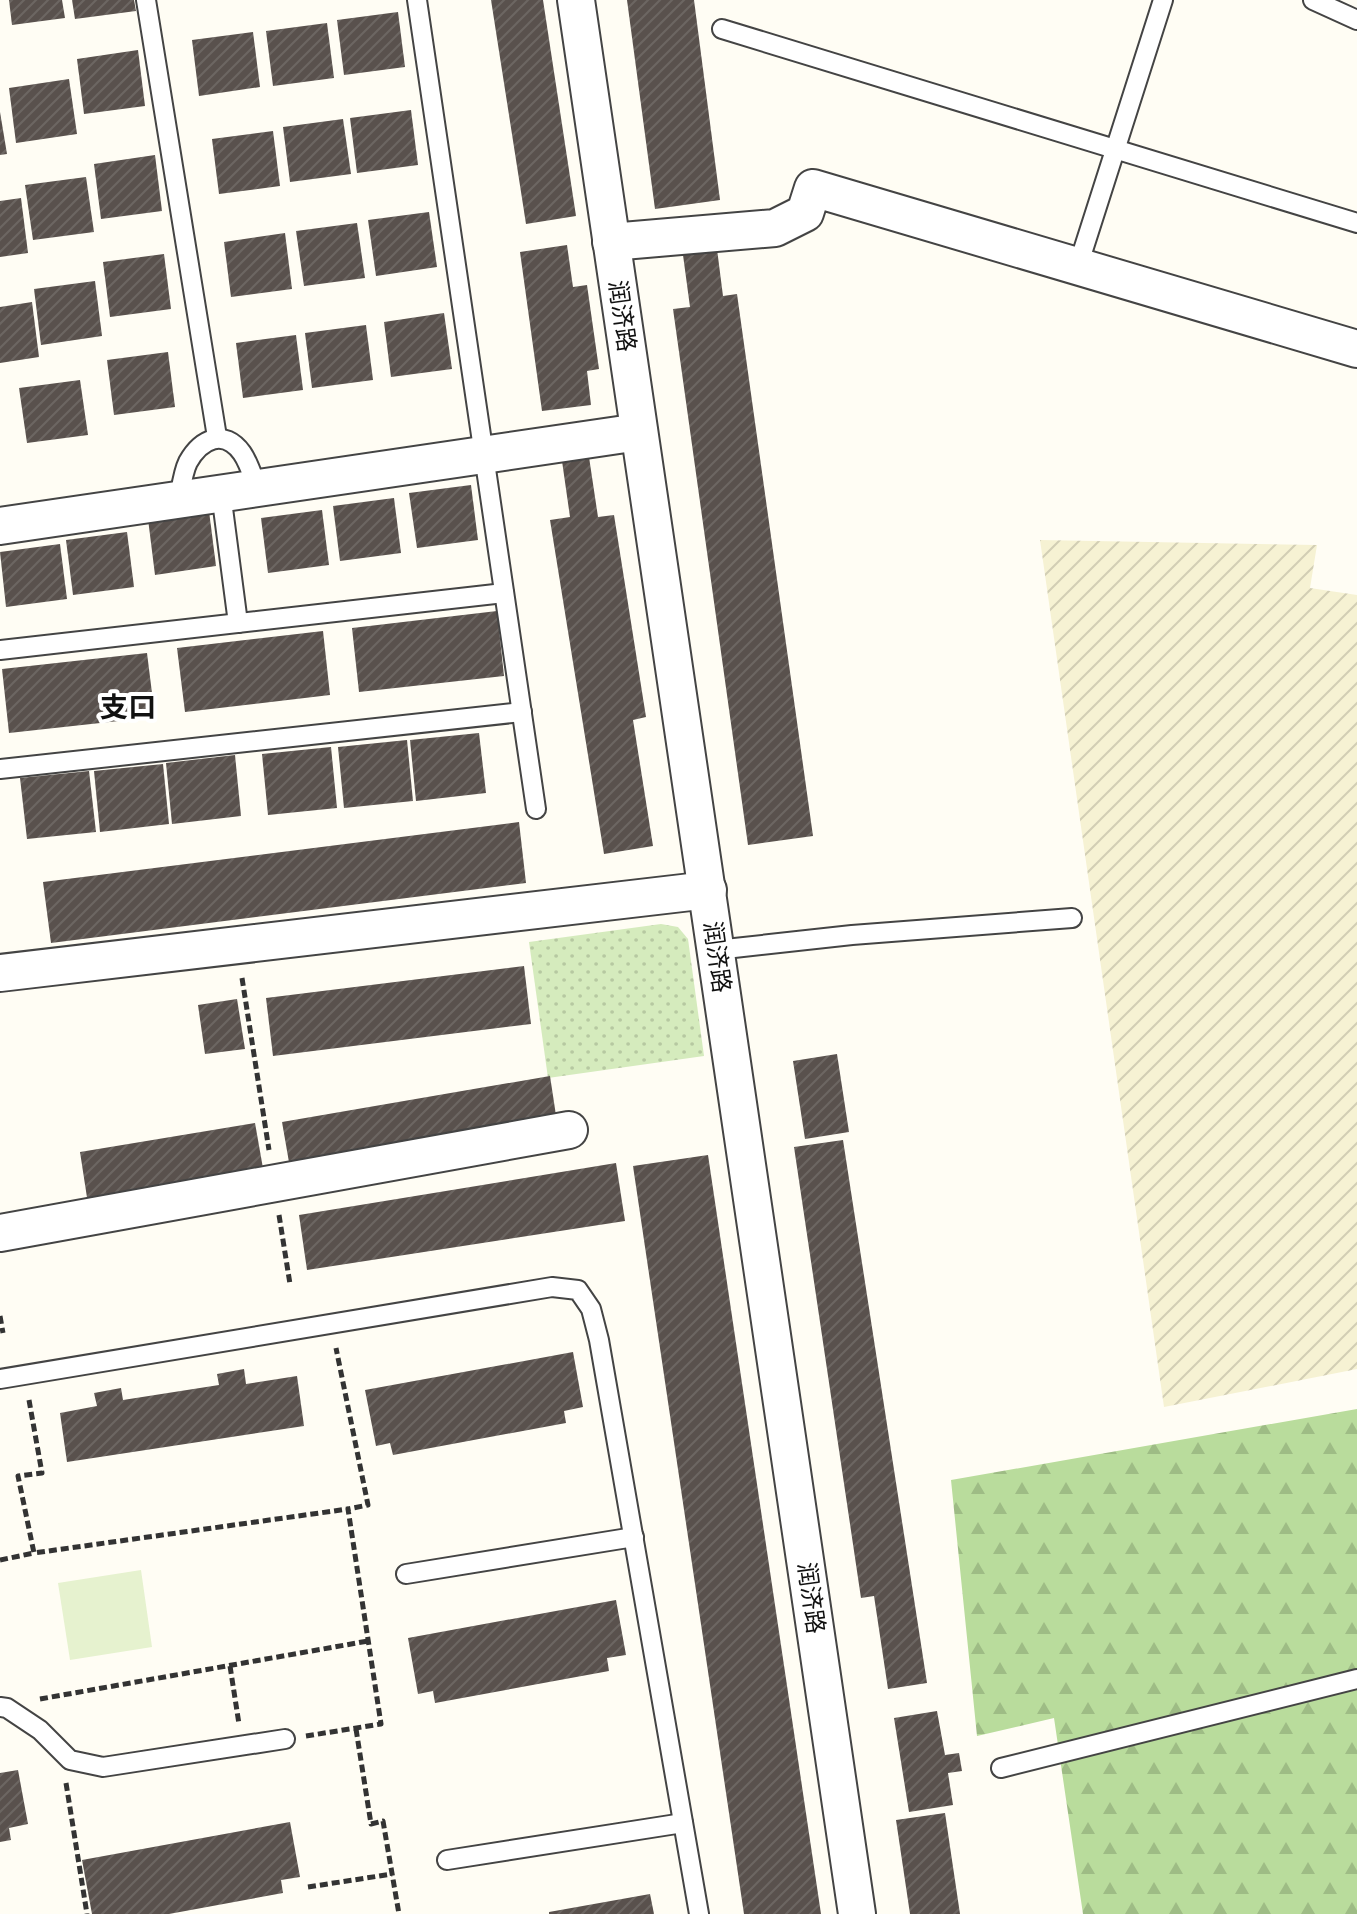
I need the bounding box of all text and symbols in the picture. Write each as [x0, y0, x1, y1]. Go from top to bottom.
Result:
street label: 润济路 [602, 278, 643, 354]
district label: 支口 [100, 689, 156, 725]
street label: 润济路 [697, 919, 738, 995]
street label: 润济路 [791, 1560, 832, 1636]

